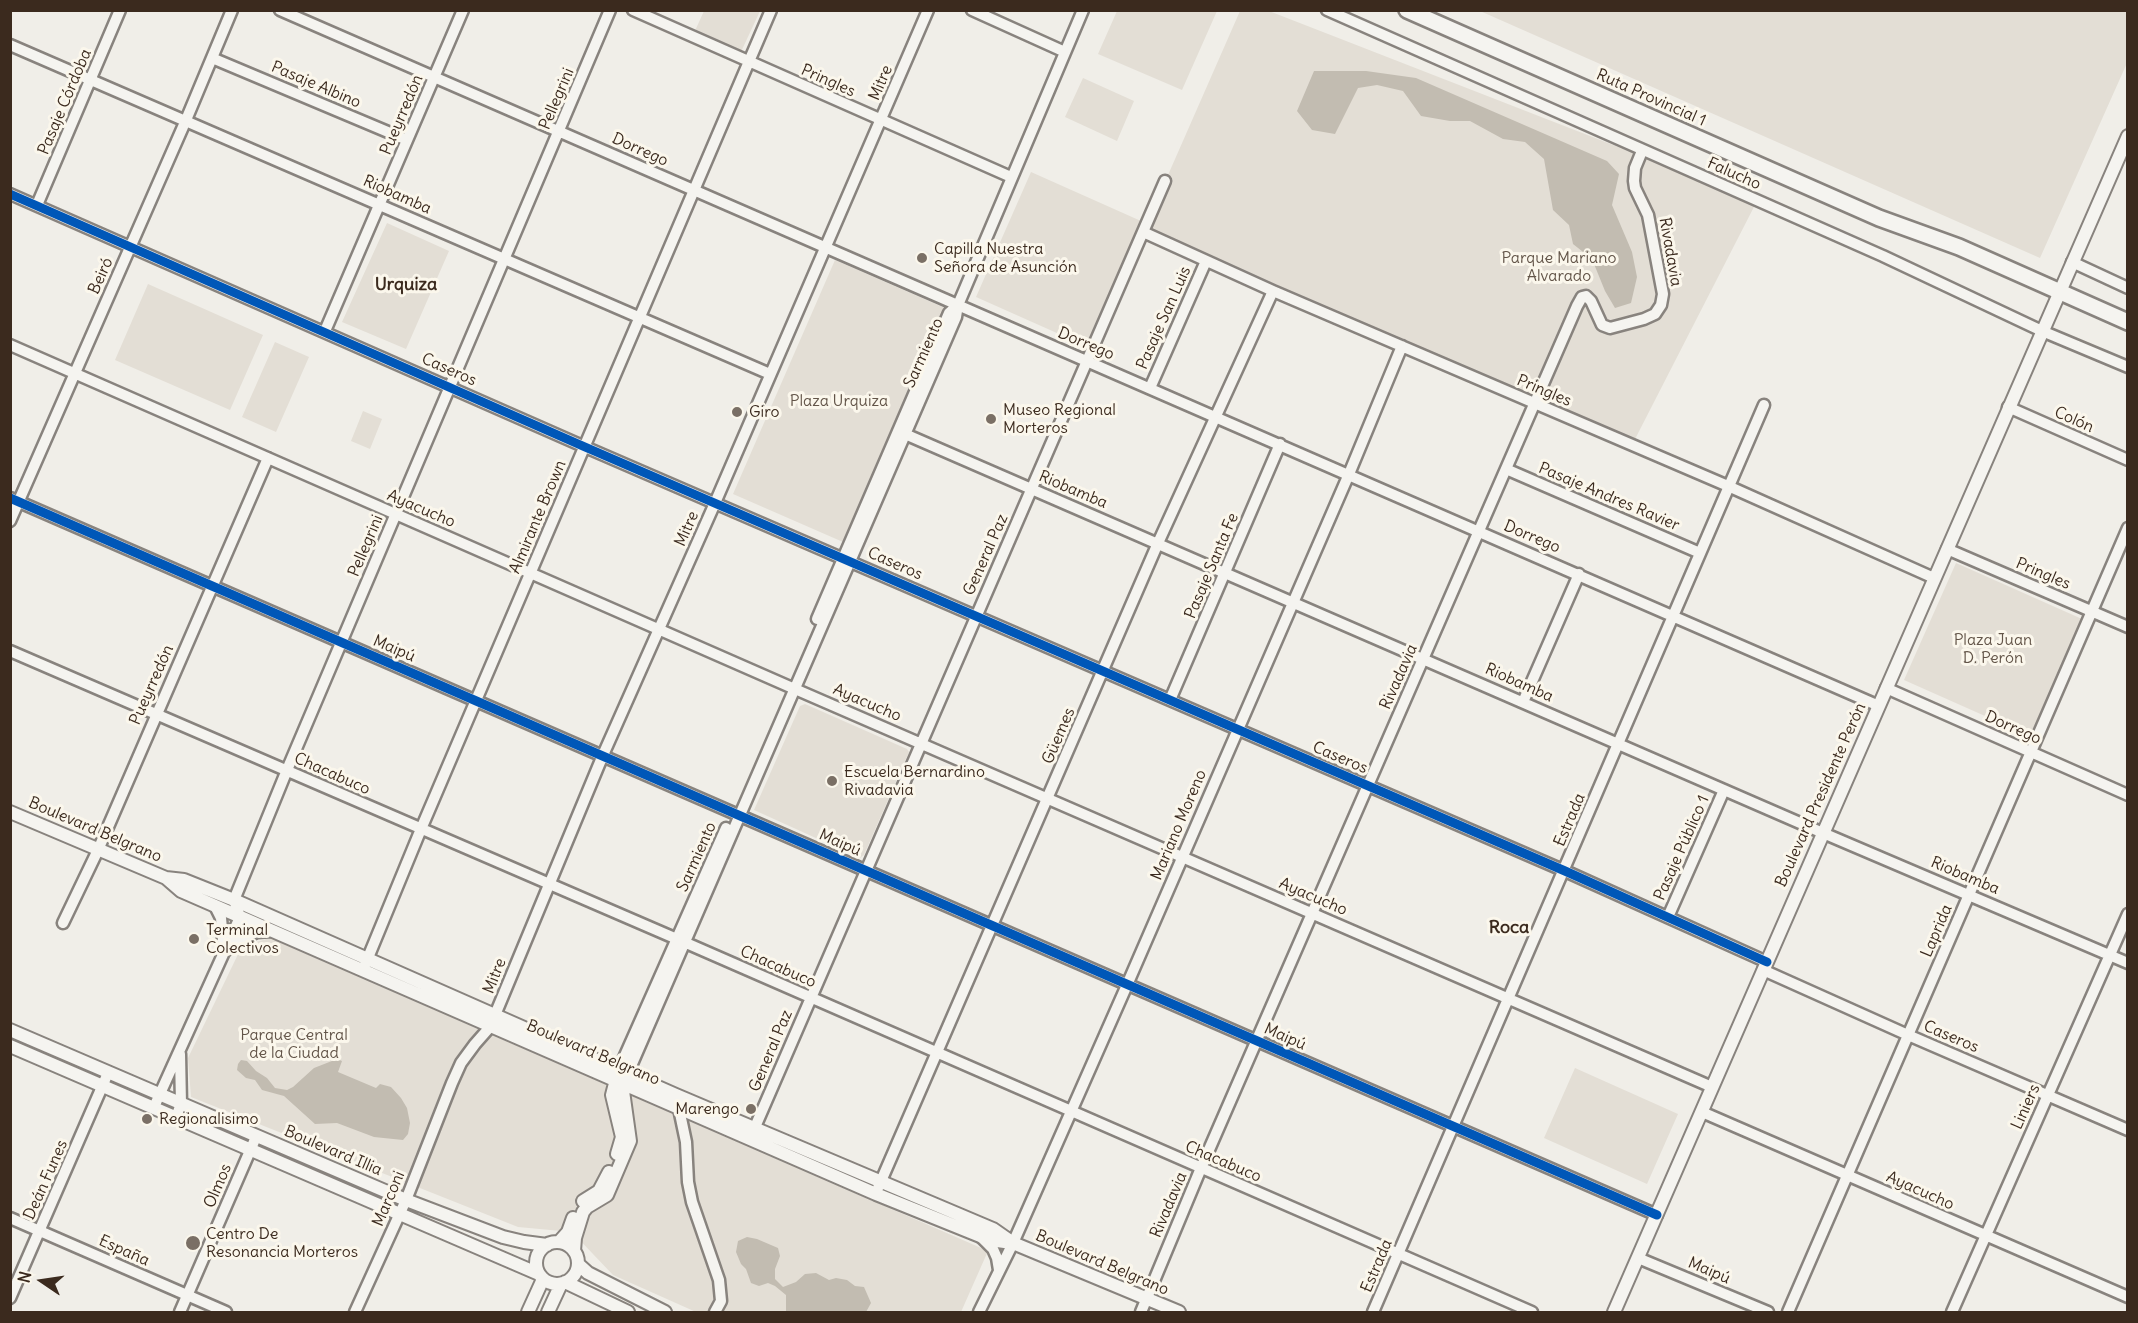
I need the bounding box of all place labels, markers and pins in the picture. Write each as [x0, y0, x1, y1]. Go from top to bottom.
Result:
place label: Capilla Nuestra Señora de Asunción [934, 239, 1077, 277]
marker: Capilla Nuestra Señora de Asunción [915, 251, 929, 265]
place label: Museo Regional Morteros [1003, 400, 1116, 438]
place label: Giro [749, 402, 780, 422]
marker: Giro [730, 405, 744, 419]
marker: Museo Regional Morteros [984, 412, 998, 426]
place label: Escuela Bernardino Rivadavia [844, 762, 985, 800]
marker: Escuela Bernardino Rivadavia [825, 774, 839, 788]
place label: Terminal Colectivos [206, 920, 279, 958]
marker: Terminal Colectivos [187, 932, 201, 946]
place label: Marengo [675, 1099, 739, 1119]
marker: Marengo [744, 1102, 758, 1116]
place label: Regionalisimo [159, 1109, 258, 1129]
marker: Regionalisimo [140, 1112, 154, 1126]
place label: Centro De Resonancia Morteros [206, 1224, 358, 1262]
marker: Centro De Resonancia Morteros [184, 1234, 202, 1252]

